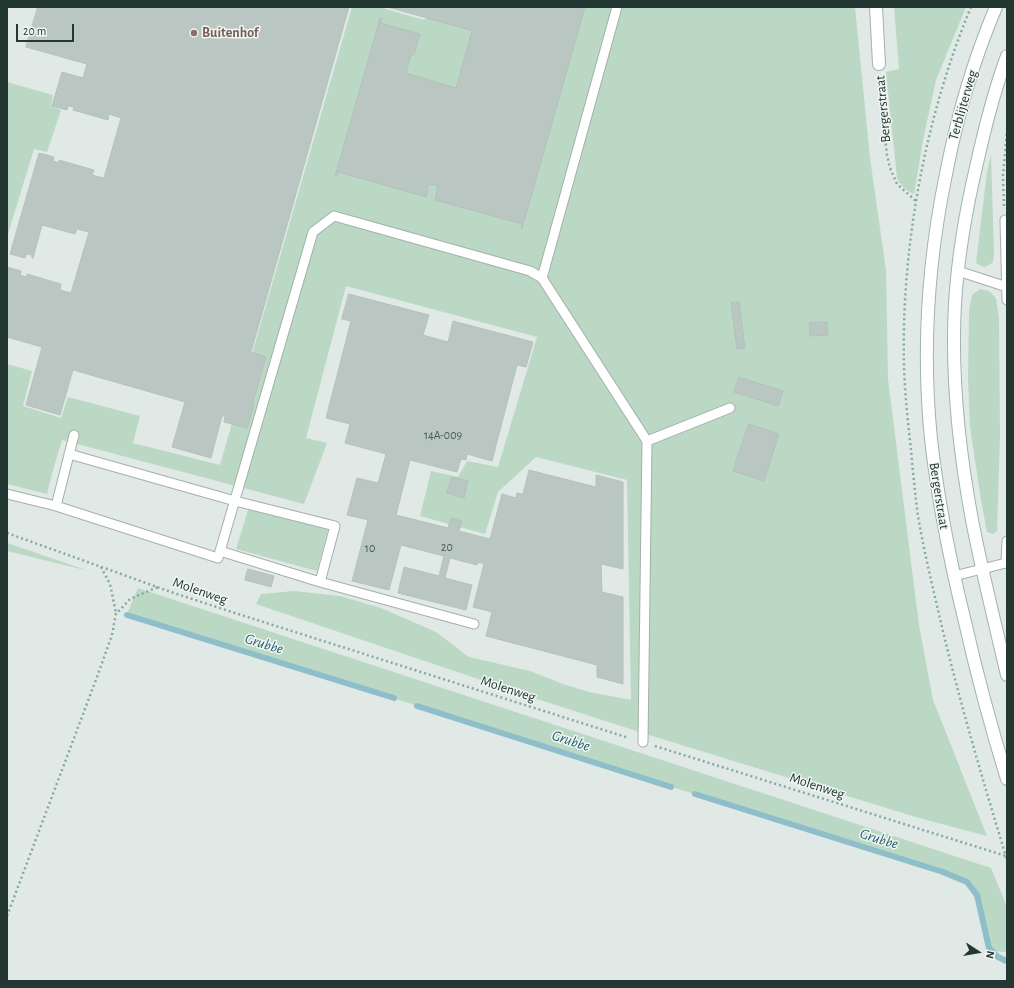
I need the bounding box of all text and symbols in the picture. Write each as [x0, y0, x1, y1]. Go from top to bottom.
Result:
scale bar [18, 16, 76, 42]
text: 20 m [23, 25, 46, 37]
place label: Buitenhof [202, 25, 258, 41]
marker: Buitenhof [189, 28, 199, 38]
street label: Terblijterweg [945, 68, 981, 142]
street label: Bergerstraat [872, 75, 894, 143]
house number: 14A-009 [424, 428, 462, 442]
street label: Bergerstraat [925, 461, 953, 531]
house number: 20 [441, 540, 453, 554]
house number: 10 [365, 541, 375, 555]
street label: Molenweg [170, 574, 230, 608]
water label: Grubbe [243, 630, 285, 658]
street label: Molenweg [478, 672, 538, 706]
water label: Grubbe [550, 726, 592, 756]
street label: Molenweg [787, 769, 847, 803]
water label: Grubbe [858, 825, 900, 853]
north arrow [958, 932, 998, 972]
text: N [984, 950, 996, 959]

